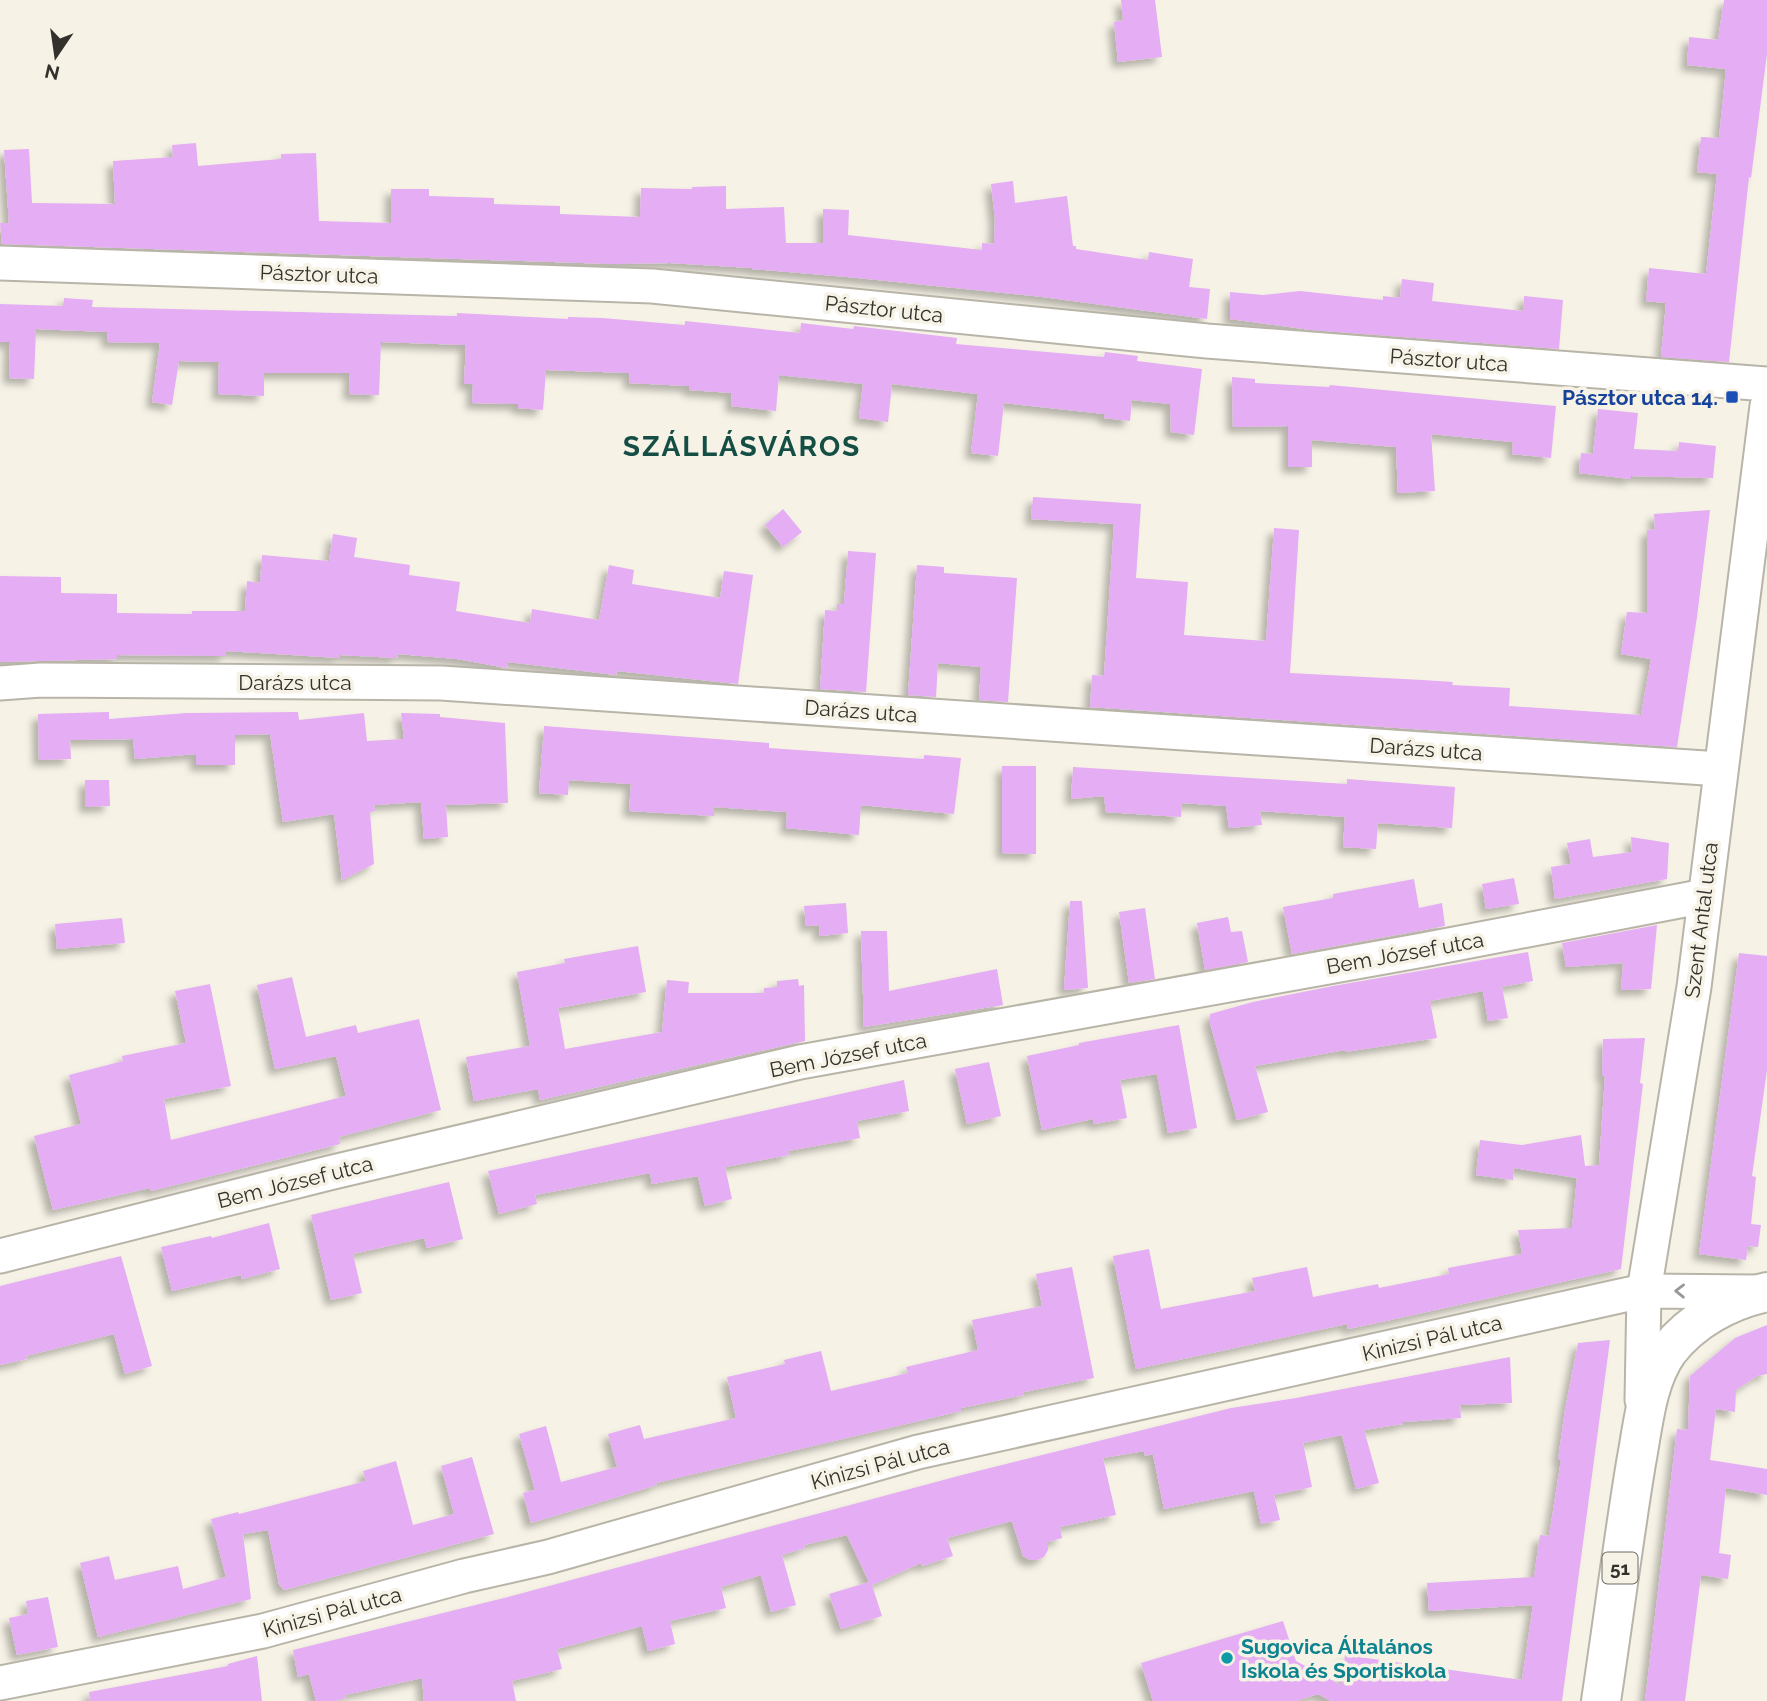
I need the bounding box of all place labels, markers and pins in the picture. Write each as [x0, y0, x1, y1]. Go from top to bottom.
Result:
place label: Pásztor utca 14. [1562, 385, 1718, 410]
marker: Pásztor utca 14. [1724, 389, 1740, 405]
place label: Sugovica Általános Iskola és Sportiskola [1241, 1634, 1446, 1683]
marker: Sugovica Általános Iskola és Sportiskola [1219, 1650, 1235, 1666]

